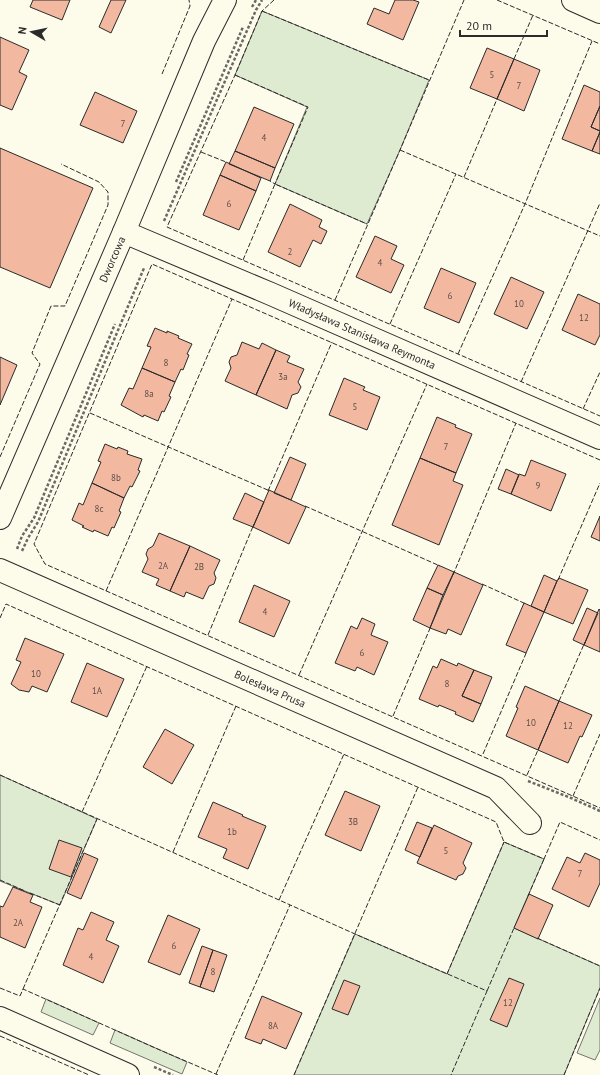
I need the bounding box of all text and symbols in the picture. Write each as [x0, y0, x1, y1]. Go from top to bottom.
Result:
north arrow [12, 12, 52, 52]
scale bar [460, 12, 547, 38]
text: 20 m [466, 18, 492, 33]
text: N [15, 26, 30, 35]
house number: 5 [490, 69, 495, 80]
house number: 7 [517, 80, 522, 91]
house number: 7 [121, 118, 126, 129]
house number: 4 [262, 132, 267, 143]
house number: 6 [227, 198, 232, 209]
street label: Dworcowa [96, 234, 128, 284]
house number: 2 [288, 246, 293, 257]
house number: 4 [378, 257, 383, 268]
house number: 6 [448, 290, 453, 301]
street label: Władysława Stanisława Reymonta [286, 296, 438, 372]
house number: 10 [514, 298, 524, 309]
house number: 12 [579, 312, 589, 323]
house number: 8 [164, 357, 169, 368]
house number: 3a [278, 371, 288, 382]
house number: 8a [144, 388, 154, 399]
house number: 5 [353, 401, 358, 412]
house number: 7 [444, 441, 449, 452]
house number: 8b [111, 472, 121, 483]
house number: 9 [536, 480, 541, 491]
house number: 8c [95, 503, 103, 514]
house number: 2A [158, 560, 169, 571]
house number: 2B [194, 561, 204, 572]
house number: 4 [263, 606, 268, 617]
house number: 6 [360, 647, 365, 658]
street label: Bolesława Prusa [232, 667, 308, 711]
house number: 10 [31, 668, 41, 679]
house number: 8 [445, 678, 450, 689]
house number: 1A [92, 685, 103, 696]
house number: 10 [526, 717, 536, 728]
house number: 12 [563, 720, 573, 731]
house number: 3B [348, 816, 358, 827]
house number: 1b [227, 826, 237, 837]
house number: 5 [444, 845, 449, 856]
house number: 7 [578, 868, 583, 879]
house number: 2A [13, 917, 24, 928]
house number: 6 [172, 940, 177, 951]
house number: 4 [89, 951, 94, 962]
house number: 8 [211, 966, 216, 977]
house number: 12 [503, 997, 513, 1008]
house number: 8A [268, 1020, 279, 1031]

